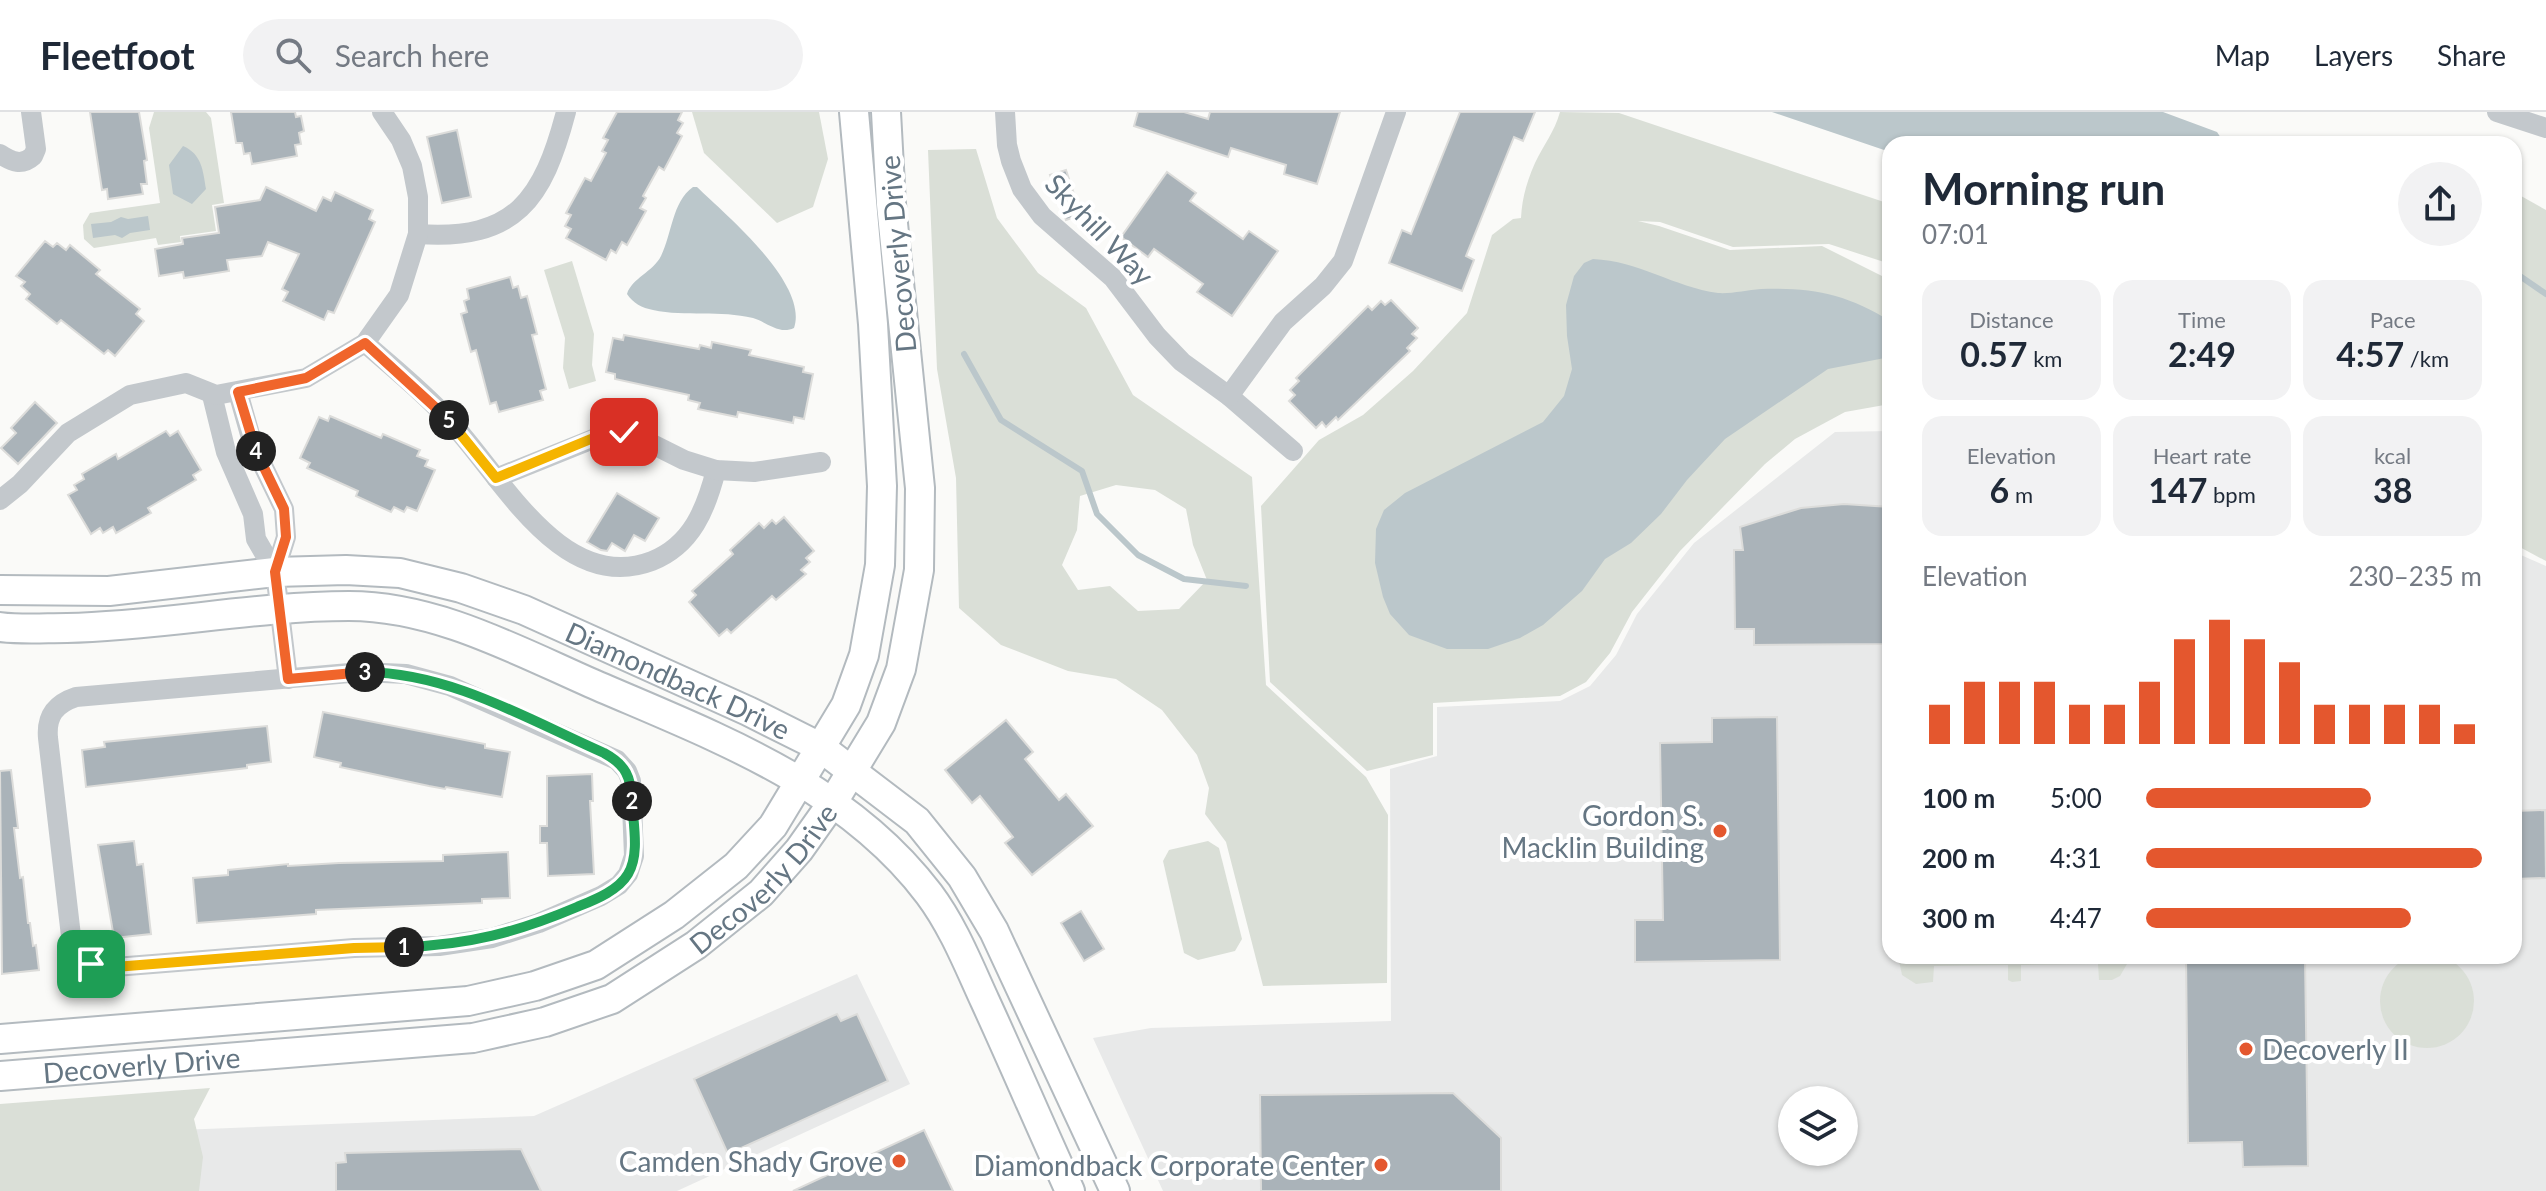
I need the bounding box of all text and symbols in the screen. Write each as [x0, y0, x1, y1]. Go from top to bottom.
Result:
search box [243, 19, 803, 91]
text: Fleetfoot [40, 32, 195, 78]
icon: search [271, 33, 315, 77]
text: Search here [335, 37, 489, 73]
text: Map [2215, 38, 2270, 72]
text: Layers [2314, 38, 2393, 72]
text: Share [2437, 38, 2506, 72]
street label: Decoverly Drive [871, 154, 923, 354]
text: Morning run [1922, 162, 2165, 214]
button: share [2398, 162, 2482, 246]
street label: Skyhill Way [1039, 166, 1162, 292]
text: 07:01 [1922, 218, 1989, 250]
text: Distance [1969, 306, 2054, 333]
text: Time [2178, 306, 2226, 333]
text: Pace [2370, 306, 2416, 333]
text: 0.57 [1960, 333, 2028, 374]
text: 2:49 [2168, 333, 2236, 374]
text: 4:57 [2336, 333, 2404, 374]
text: km [2028, 345, 2062, 372]
text: /km [2404, 345, 2449, 372]
pin [590, 398, 658, 466]
pin: 5 [429, 400, 469, 440]
text: 5 [443, 406, 455, 433]
icon: check [602, 410, 646, 454]
pin: 4 [236, 431, 276, 471]
text: 4 [250, 437, 262, 464]
text: Elevation [1967, 442, 2056, 469]
text: Heart rate [2153, 442, 2251, 469]
text: kcal [2374, 442, 2411, 469]
text: 6 [1990, 469, 2009, 510]
text: 147 [2148, 469, 2207, 510]
text: 38 [2373, 469, 2412, 510]
text: m [2009, 481, 2033, 508]
text: bpm [2207, 481, 2256, 508]
text: Elevation [1922, 560, 2028, 592]
text: 230–235 m [2348, 560, 2482, 592]
street label: Diamondback Drive [561, 614, 796, 746]
pin: 3 [345, 652, 385, 692]
text: 3 [359, 658, 371, 685]
pin: 2 [612, 781, 652, 821]
text: 100 m [1922, 782, 1995, 814]
text: 5:00 [2050, 782, 2102, 814]
text: 2 [626, 787, 638, 814]
street label: Decoverly Drive [682, 797, 844, 961]
place label: Gordon S. Macklin Building [1501, 798, 1704, 864]
marker: Gordon S. Macklin Building [1711, 822, 1729, 840]
text: 200 m [1922, 842, 1995, 874]
text: 4:31 [2050, 842, 2102, 874]
text: 300 m [1922, 902, 1995, 934]
text: 4:47 [2050, 902, 2102, 934]
pin: 1 [384, 927, 424, 967]
pin [57, 930, 125, 998]
text: 1 [398, 933, 410, 960]
icon: arrive [69, 942, 113, 986]
place label: Decoverly II [2262, 1032, 2409, 1066]
street label: Decoverly Drive [42, 1040, 242, 1089]
marker: Decoverly II [2237, 1040, 2255, 1058]
map controls [1778, 1086, 1858, 1166]
button: layers [1778, 1086, 1858, 1166]
place label: Camden Shady Grove [619, 1144, 883, 1178]
place label: Diamondback Corporate Center [974, 1148, 1365, 1182]
marker: Camden Shady Grove [890, 1152, 908, 1170]
marker: Diamondback Corporate Center [1372, 1156, 1390, 1174]

